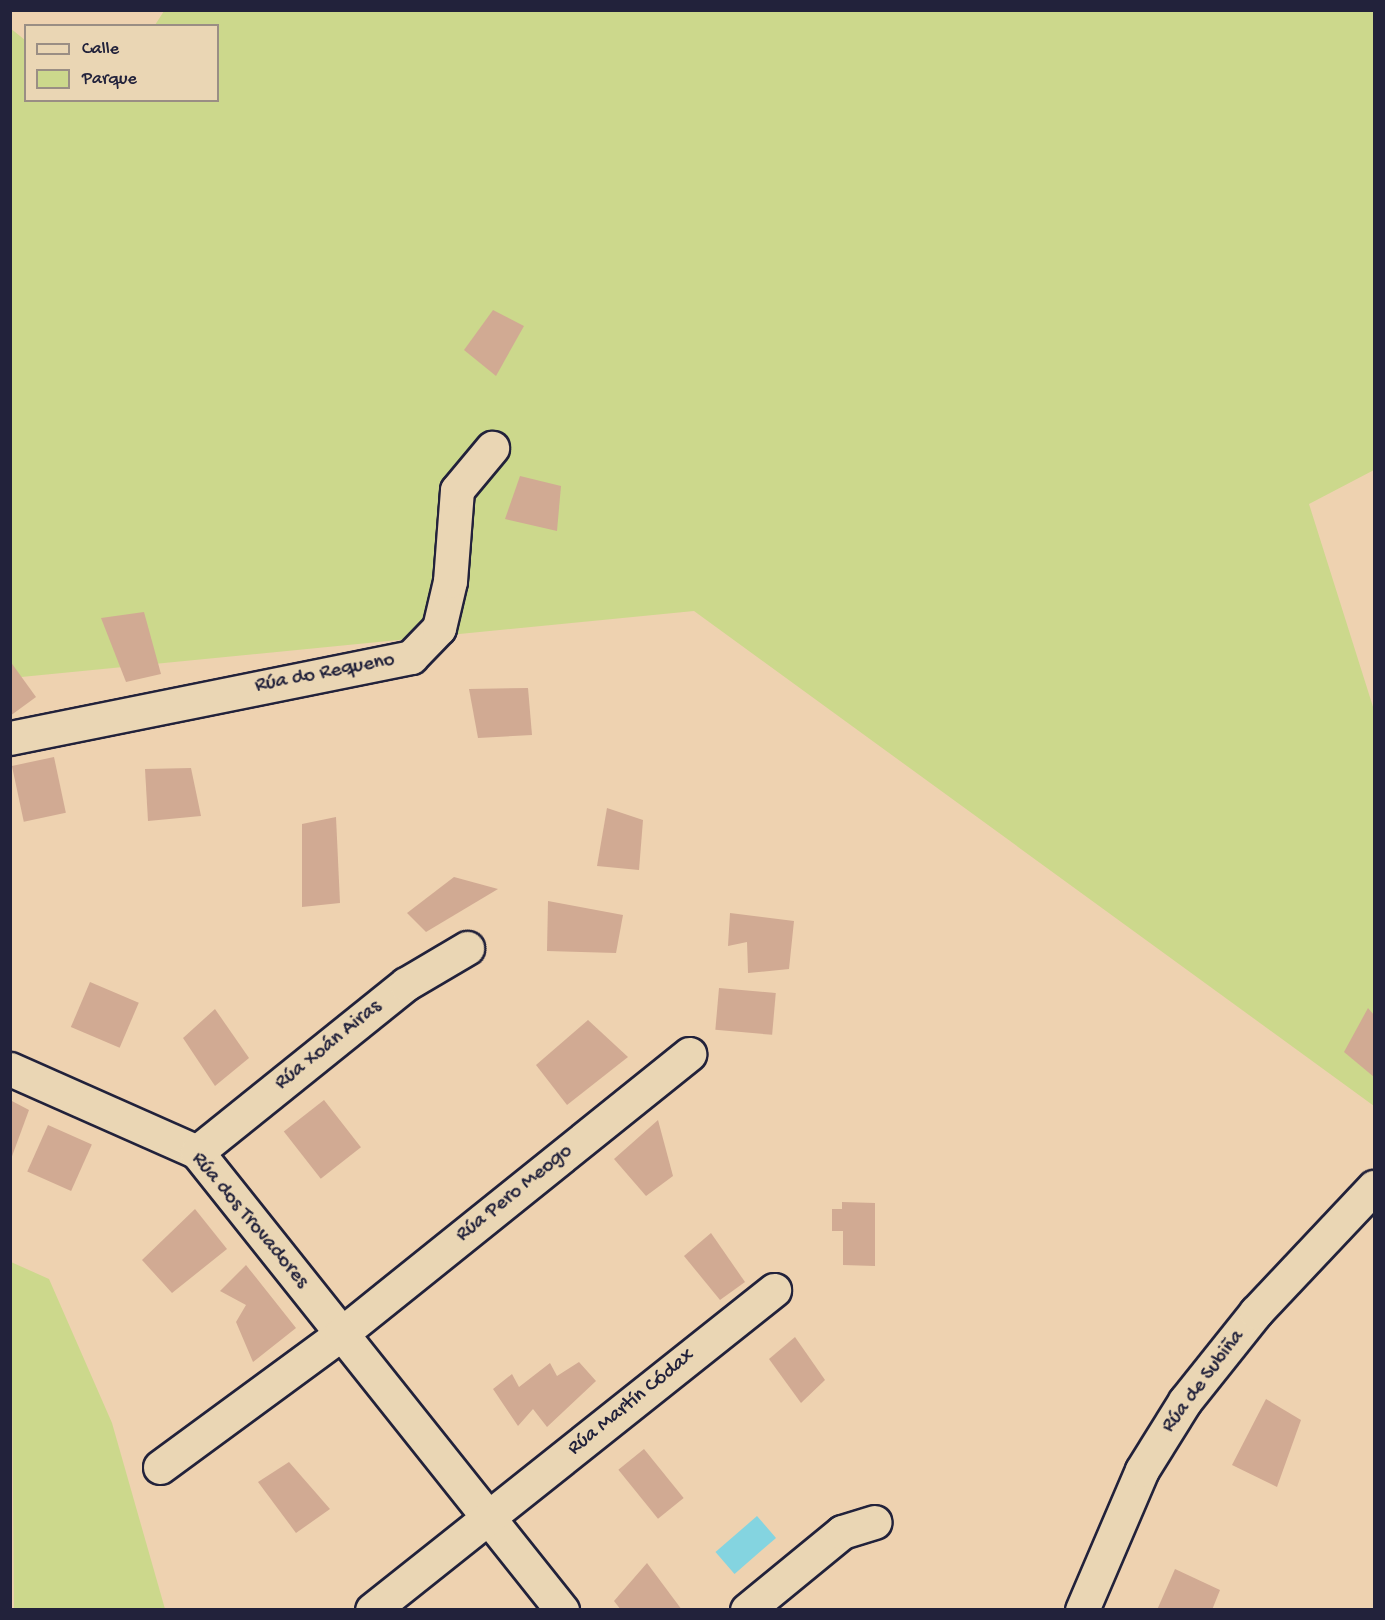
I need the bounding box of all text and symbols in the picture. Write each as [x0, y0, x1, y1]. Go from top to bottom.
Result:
legend [24, 24, 219, 102]
text: Calle [82, 39, 119, 60]
text: Parque [82, 69, 137, 90]
street label: Rúa do Requeno [253, 648, 397, 700]
street label: Rúa Xoán Airas [271, 995, 387, 1097]
street label: Rúa Pero Meogo [452, 1139, 578, 1249]
street label: Rúa dos Trovadores [185, 1148, 313, 1294]
street label: Rúa de Subiña [1157, 1326, 1251, 1438]
street label: Rúa Martín Códax [563, 1344, 701, 1462]

